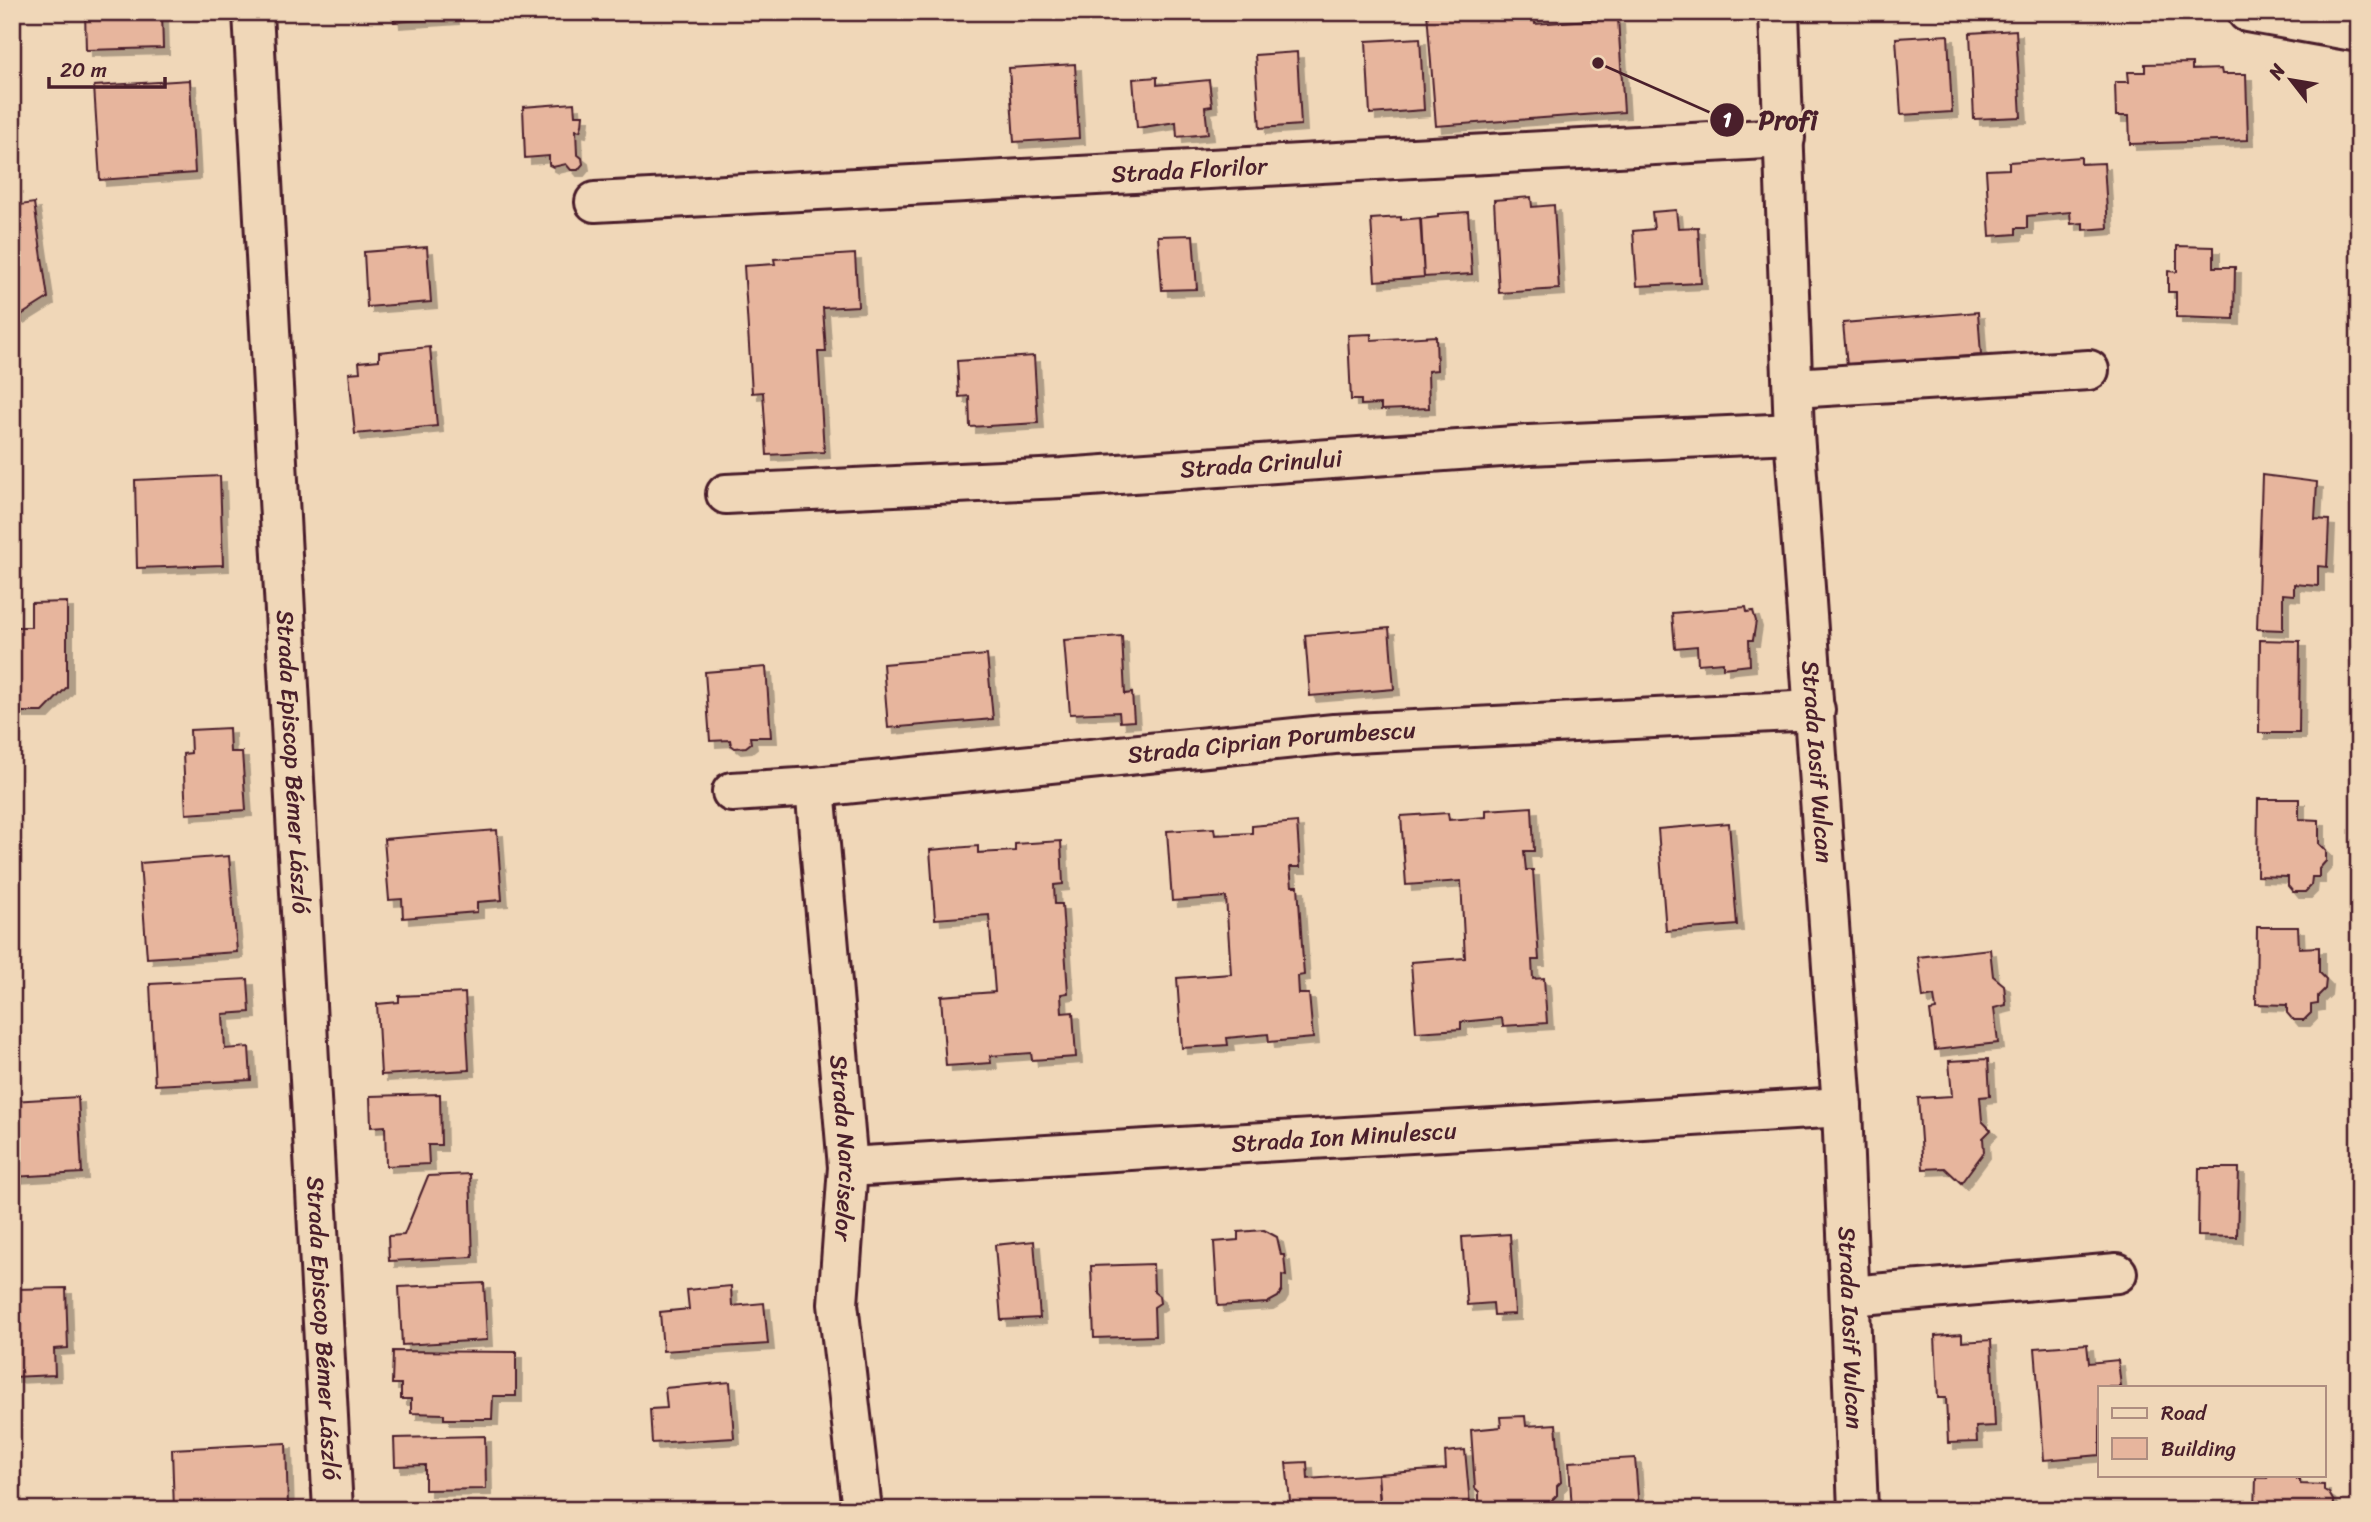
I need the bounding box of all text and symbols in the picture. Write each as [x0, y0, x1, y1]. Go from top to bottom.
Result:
scale bar [49, 46, 164, 90]
north arrow [2256, 46, 2326, 116]
text: 20 m [60, 51, 107, 89]
text: N [2259, 57, 2295, 87]
callout: Profi [1709, 96, 1831, 143]
text: Profi [1759, 97, 1819, 143]
text: 1 [1722, 101, 1732, 139]
street label: Strada Florilor [1110, 145, 1270, 195]
street label: Strada Crinului [1179, 437, 1344, 491]
street label: Strada Episcop Bémer László [264, 609, 322, 916]
street label: Strada Iosif Vulcan [1789, 659, 1846, 865]
street label: Strada Ciprian Porumbescu [1125, 709, 1417, 776]
street label: Strada Narciselor [817, 1053, 869, 1244]
street label: Strada Ion Minulescu [1230, 1109, 1458, 1165]
street label: Strada Episcop Bémer László [294, 1175, 352, 1482]
street label: Strada Iosif Vulcan [1826, 1226, 1876, 1430]
legend [2098, 1386, 2326, 1476]
text: Road [2161, 1394, 2208, 1432]
text: Building [2161, 1430, 2237, 1468]

